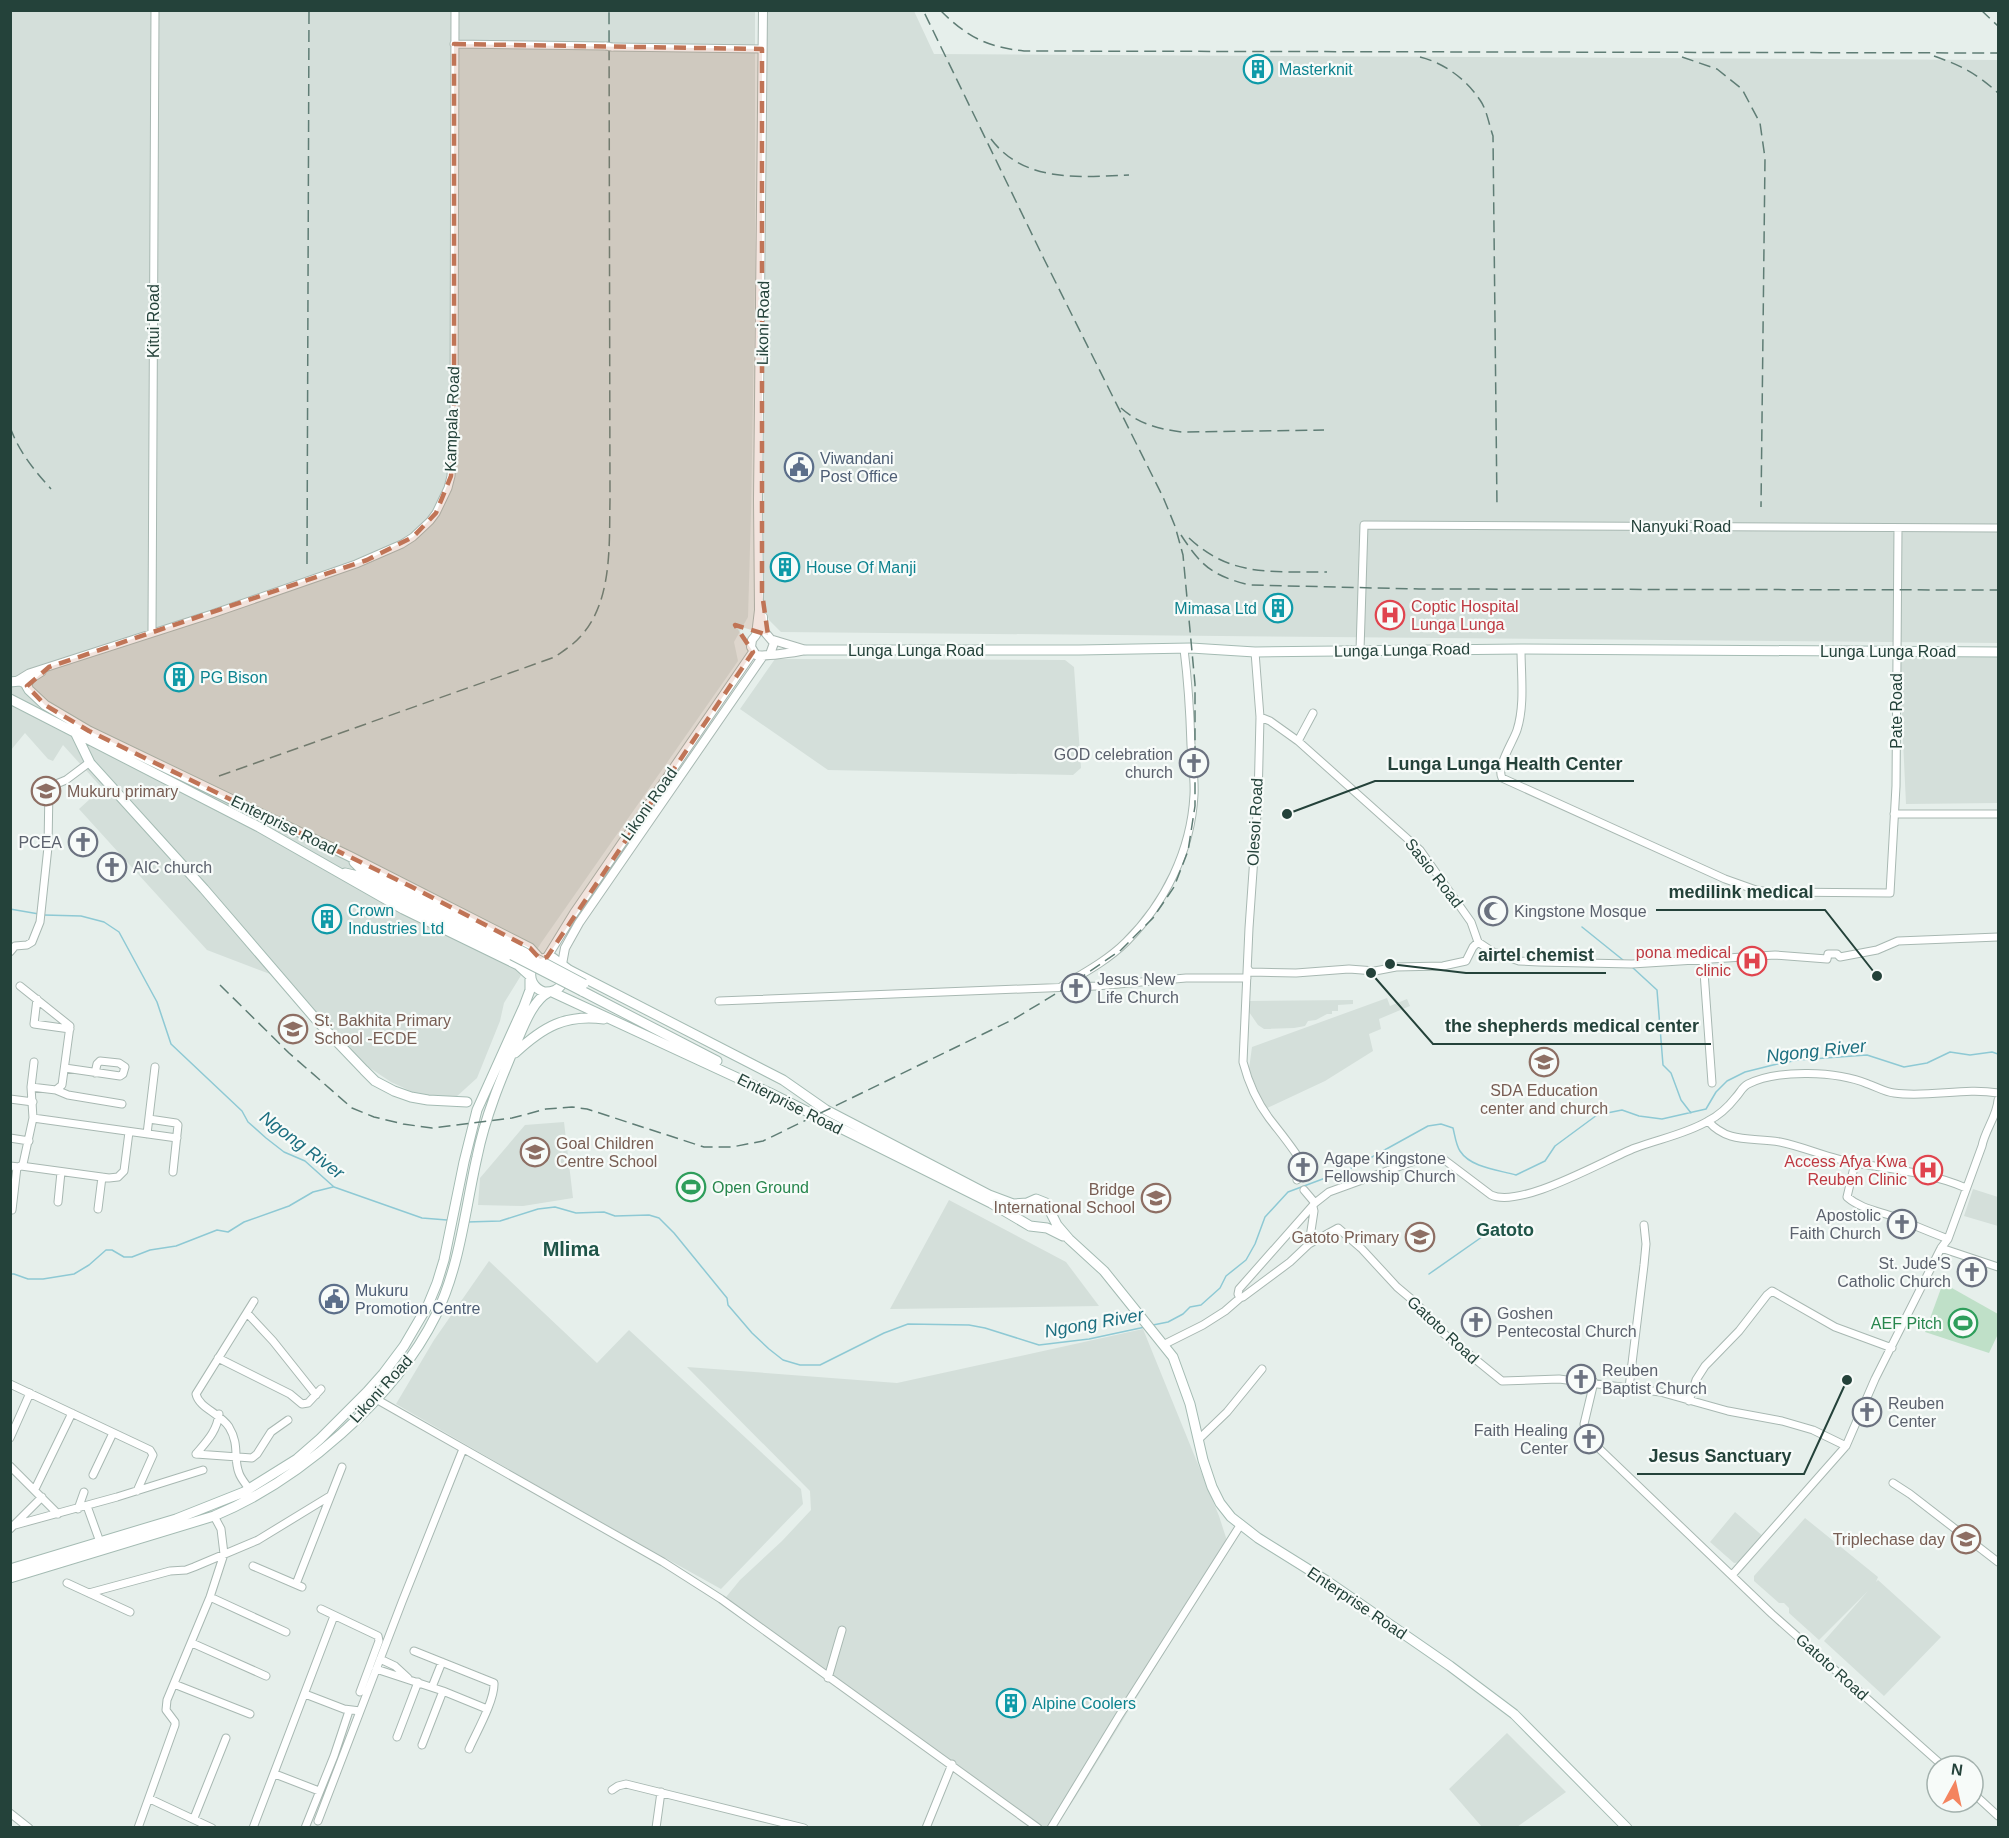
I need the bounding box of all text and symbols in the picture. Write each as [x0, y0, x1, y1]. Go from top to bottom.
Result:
building icon: Masterknit [1242, 53, 1274, 85]
place label: Masterknit [1279, 61, 1353, 78]
street label: Likoni Road [754, 281, 772, 365]
street label: Kitui Road [145, 284, 162, 358]
street label: Kampala Road [442, 366, 462, 472]
place label: Viwandani Post Office [820, 450, 898, 485]
public building icon: Viwandani Post Office [783, 451, 815, 483]
street label: Nanyuki Road [1631, 518, 1731, 535]
building icon: House Of Manji [769, 551, 801, 583]
place label: House Of Manji [806, 559, 916, 576]
building icon: Mimasa Ltd [1262, 592, 1294, 624]
place label: Coptic Hospital Lunga Lunga [1411, 598, 1519, 633]
hospital icon: Coptic Hospital Lunga Lunga [1374, 599, 1406, 631]
place label: Mimasa Ltd [1174, 600, 1257, 617]
street label: Lunga Lunga Road [1334, 640, 1470, 660]
street label: Lunga Lunga Road [848, 642, 984, 659]
street label: Lunga Lunga Road [1820, 643, 1956, 660]
building icon: PG Bison [163, 661, 195, 693]
place label: PG Bison [200, 669, 268, 686]
street label: Pate Road [1888, 673, 1905, 749]
callout: Lunga Lunga Health Center [1375, 745, 1634, 781]
place label: GOD celebration church [1054, 746, 1173, 781]
church icon: GOD celebration church [1178, 747, 1210, 779]
text: Lunga Lunga Health Center [1387, 754, 1623, 774]
street label: Likoni Road [618, 765, 680, 843]
school or university icon: Mukuru primary [30, 775, 62, 807]
street label: Olesoi Road [1244, 778, 1266, 866]
place label: Mukuru primary [67, 783, 178, 800]
street label: Enterprise Road [228, 792, 340, 858]
church icon: PCEA [67, 826, 99, 858]
place label: PCEA [18, 834, 62, 851]
street label: Sasio Road [1402, 835, 1466, 911]
church icon: AIC church [96, 851, 128, 883]
place label: AIC church [133, 859, 212, 876]
callout: medilink medical [1656, 874, 1825, 910]
text: medilink medical [1668, 882, 1814, 902]
mosque icon: Kingstone Mosque [1477, 895, 1509, 927]
place label: Crown Industries Ltd [348, 902, 444, 937]
building icon: Crown Industries Ltd [311, 903, 343, 935]
place label: Kingstone Mosque [1514, 903, 1647, 920]
callout: airtel chemist [1466, 937, 1606, 973]
place label: pona medical clinic [1636, 944, 1731, 979]
text: airtel chemist [1478, 945, 1594, 965]
hospital icon: pona medical clinic [1736, 945, 1768, 977]
place label: Jesus New Life Church [1097, 971, 1179, 1006]
church icon: Jesus New Life Church [1060, 972, 1092, 1004]
callout: the shepherds medical center [1433, 1008, 1711, 1044]
place label: St. Bakhita Primary School -ECDE [314, 1012, 451, 1047]
school or university icon: St. Bakhita Primary School -ECDE [277, 1013, 309, 1045]
text: the shepherds medical center [1445, 1016, 1699, 1036]
water label: Ngong River [1765, 1036, 1868, 1066]
school or university icon: SDA Education center and church [1528, 1046, 1560, 1078]
street label: Enterprise Road [735, 1070, 845, 1138]
place label: SDA Education center and church [1480, 1082, 1608, 1117]
water label: Ngong River [256, 1107, 349, 1184]
place label: Goal Children Centre School [556, 1135, 657, 1170]
school or university icon: Goal Children Centre School [519, 1136, 551, 1168]
place label: Agape Kingstone Fellowship Church [1324, 1150, 1456, 1185]
church icon: Agape Kingstone Fellowship Church [1287, 1151, 1319, 1183]
place label: Access Afya Kwa Reuben Clinic [1784, 1153, 1907, 1188]
hospital icon: Access Afya Kwa Reuben Clinic [1912, 1154, 1944, 1186]
sports icon: Open Ground [675, 1171, 707, 1203]
place label: Open Ground [712, 1179, 809, 1196]
place label: Bridge International School [994, 1181, 1135, 1216]
school or university icon: Bridge International School [1140, 1182, 1172, 1214]
place label: Apostolic Faith Church [1789, 1207, 1881, 1242]
church icon: Apostolic Faith Church [1886, 1208, 1918, 1240]
district label: Gatoto [1476, 1220, 1534, 1240]
school or university icon: Gatoto Primary [1404, 1221, 1436, 1253]
place label: Gatoto Primary [1291, 1229, 1399, 1246]
district label: Mlima [543, 1238, 600, 1260]
place label: St. Jude'S Catholic Church [1837, 1255, 1951, 1290]
church icon: St. Jude'S Catholic Church [1956, 1256, 1988, 1288]
place label: Mukuru Promotion Centre [355, 1282, 480, 1317]
public building icon: Mukuru Promotion Centre [318, 1283, 350, 1315]
street label: Gatoto Road [1404, 1293, 1482, 1367]
water label: Ngong River [1043, 1304, 1146, 1342]
place label: Goshen Pentecostal Church [1497, 1305, 1637, 1340]
church icon: Goshen Pentecostal Church [1460, 1306, 1492, 1338]
sports icon: AEF Pitch [1947, 1307, 1979, 1339]
place label: AEF Pitch [1871, 1315, 1942, 1332]
street label: Likoni Road [346, 1352, 416, 1426]
place label: Reuben Baptist Church [1602, 1362, 1707, 1397]
church icon: Reuben Baptist Church [1565, 1363, 1597, 1395]
place label: Reuben Center [1888, 1395, 1944, 1430]
church icon: Reuben Center [1851, 1396, 1883, 1428]
place label: Faith Healing Center [1474, 1422, 1569, 1457]
church icon: Faith Healing Center [1573, 1423, 1605, 1455]
callout: Jesus Sanctuary [1637, 1438, 1804, 1474]
text: Jesus Sanctuary [1648, 1446, 1792, 1466]
school or university icon: Triplechase day [1950, 1523, 1982, 1555]
place label: Triplechase day [1833, 1531, 1945, 1548]
street label: Enterprise Road [1304, 1564, 1410, 1642]
street label: Gatoto Road [1793, 1630, 1871, 1704]
building icon: Alpine Coolers [995, 1687, 1027, 1719]
place label: Alpine Coolers [1032, 1695, 1136, 1712]
north arrow [1925, 1754, 1985, 1814]
text: N [1950, 1760, 1964, 1779]

